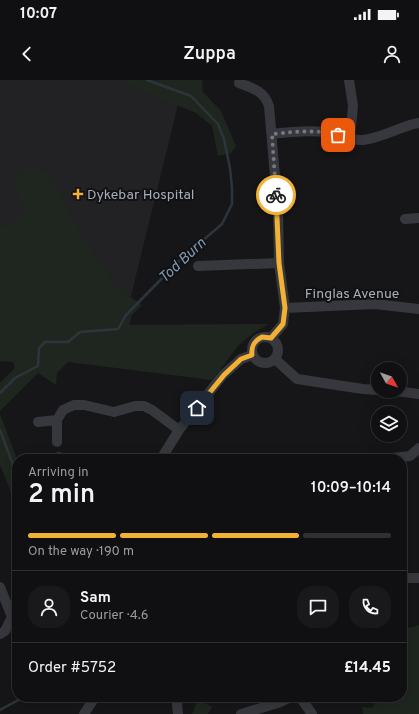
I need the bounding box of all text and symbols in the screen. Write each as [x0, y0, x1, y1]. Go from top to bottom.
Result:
text: 10:07 [20, 5, 57, 24]
icon: back [16, 43, 38, 65]
text: Zuppa [183, 43, 236, 66]
icon: person [381, 43, 403, 65]
pin [321, 118, 355, 152]
icon: bag [327, 124, 349, 146]
courier [256, 175, 296, 215]
icon: bike [265, 184, 287, 206]
place label: Dykebar Hospital [87, 187, 194, 204]
marker: Dykebar Hospital [72, 188, 84, 200]
water label: Tod Burn [155, 234, 211, 288]
street label: Finglas Avenue [305, 286, 399, 303]
north arrow [371, 362, 407, 398]
map controls [371, 362, 407, 442]
pin [180, 391, 214, 425]
icon: home [186, 397, 208, 419]
button: layers [371, 406, 407, 442]
text: Arriving in [28, 465, 89, 481]
text: 2 min [28, 479, 95, 512]
text: 10:09–10:14 [311, 479, 391, 498]
text: On the way · 190 m [28, 544, 134, 560]
button: person [28, 586, 70, 628]
button: chat [297, 586, 339, 628]
button: phone [349, 586, 391, 628]
text: Sam [80, 589, 111, 608]
text: Courier · 4.6 [80, 608, 148, 624]
text: Order #5752 [28, 659, 116, 678]
text: £14.45 [344, 659, 391, 678]

